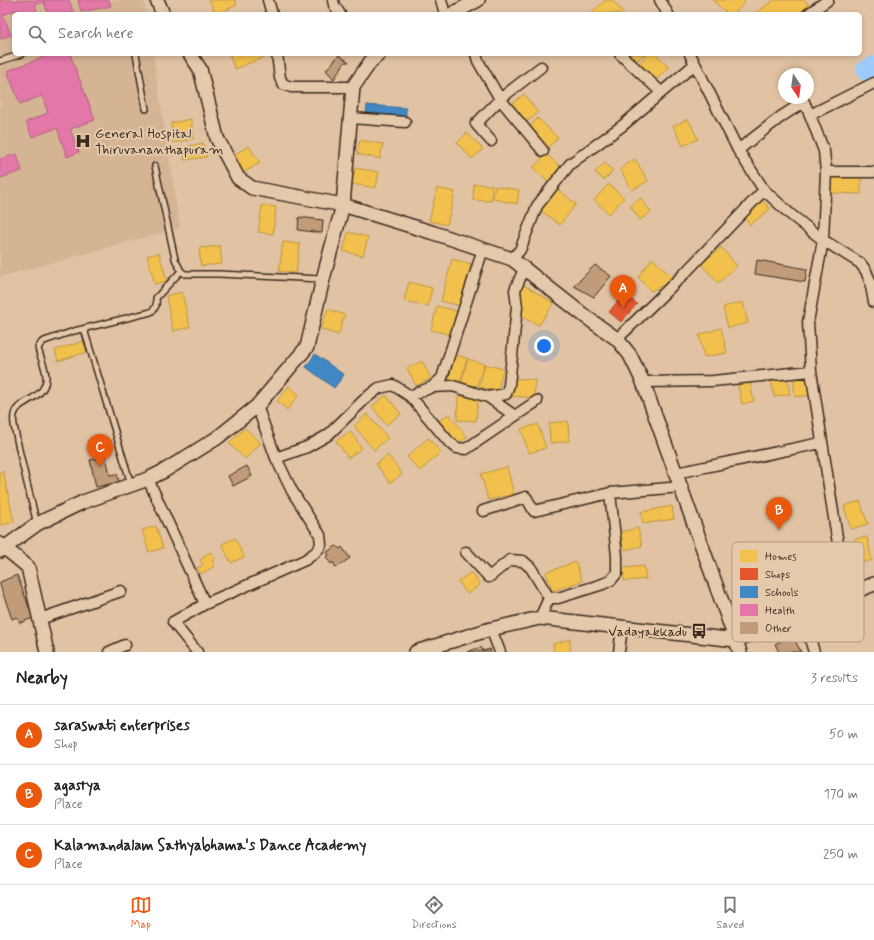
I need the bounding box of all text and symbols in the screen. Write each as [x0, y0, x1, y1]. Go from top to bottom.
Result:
search box [12, 12, 862, 56]
icon: search [26, 23, 48, 45]
text: Search here [58, 24, 134, 44]
north arrow [778, 68, 814, 104]
place label: General Hospital Thiruvananthapuram [95, 125, 223, 159]
hospital icon: General Hospital Thiruvananthapuram [74, 132, 92, 150]
pin: A [610, 275, 636, 308]
your location [534, 336, 554, 356]
pin: C [87, 434, 113, 467]
pin: B [766, 497, 792, 530]
legend [732, 542, 864, 642]
text: Homes [765, 550, 797, 564]
text: Shops [765, 568, 790, 582]
text: Schools [765, 586, 799, 600]
text: Health [765, 604, 795, 618]
bus stop icon: Vadayakkadu [690, 622, 708, 640]
text: Other [765, 622, 792, 636]
place label: Vadayakkadu [608, 623, 687, 641]
text: Nearby [16, 667, 68, 689]
text: 3 results [811, 670, 858, 687]
text: saraswati enterprises [54, 716, 190, 736]
text: A [25, 726, 33, 743]
text: 50 m [829, 726, 858, 743]
text: Shop [54, 736, 78, 753]
text: agastya [54, 776, 101, 796]
text: B [25, 786, 33, 803]
text: 170 m [824, 786, 858, 803]
text: Place [54, 796, 83, 813]
text: Kalamandalam Sathyabhama's Dance Academy [54, 836, 366, 856]
text: C [24, 846, 34, 863]
text: 250 m [823, 846, 858, 863]
text: Place [54, 856, 83, 873]
tab: Map [130, 894, 152, 932]
tab: Directions [411, 894, 457, 932]
tab: Saved [716, 894, 744, 932]

